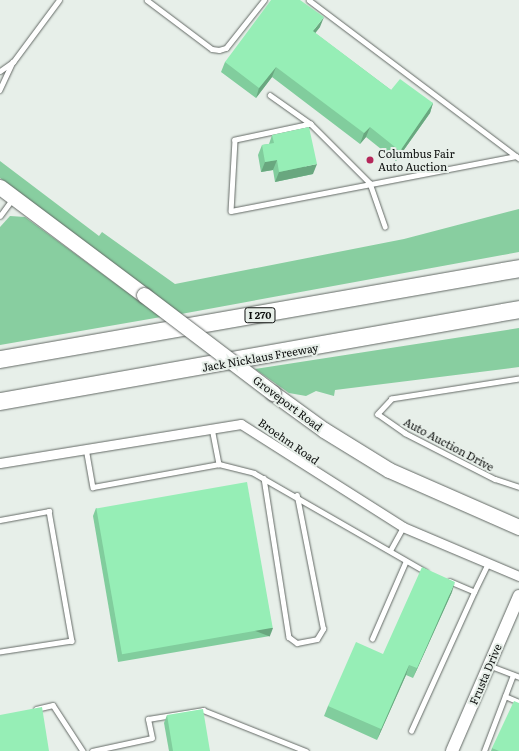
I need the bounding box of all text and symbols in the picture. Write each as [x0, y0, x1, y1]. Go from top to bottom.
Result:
place label: Columbus Fair Auto Auction [378, 147, 455, 173]
marker: Columbus Fair Auto Auction [365, 155, 375, 165]
road number: I 270 [244, 307, 276, 323]
street label: Jack Nicklaus Freeway [201, 340, 319, 374]
street label: Groveport Road [251, 373, 325, 433]
street label: Broehm Road [256, 415, 322, 467]
street label: Auto Auction Drive [402, 415, 496, 473]
street label: Frusta Drive [466, 642, 504, 706]

